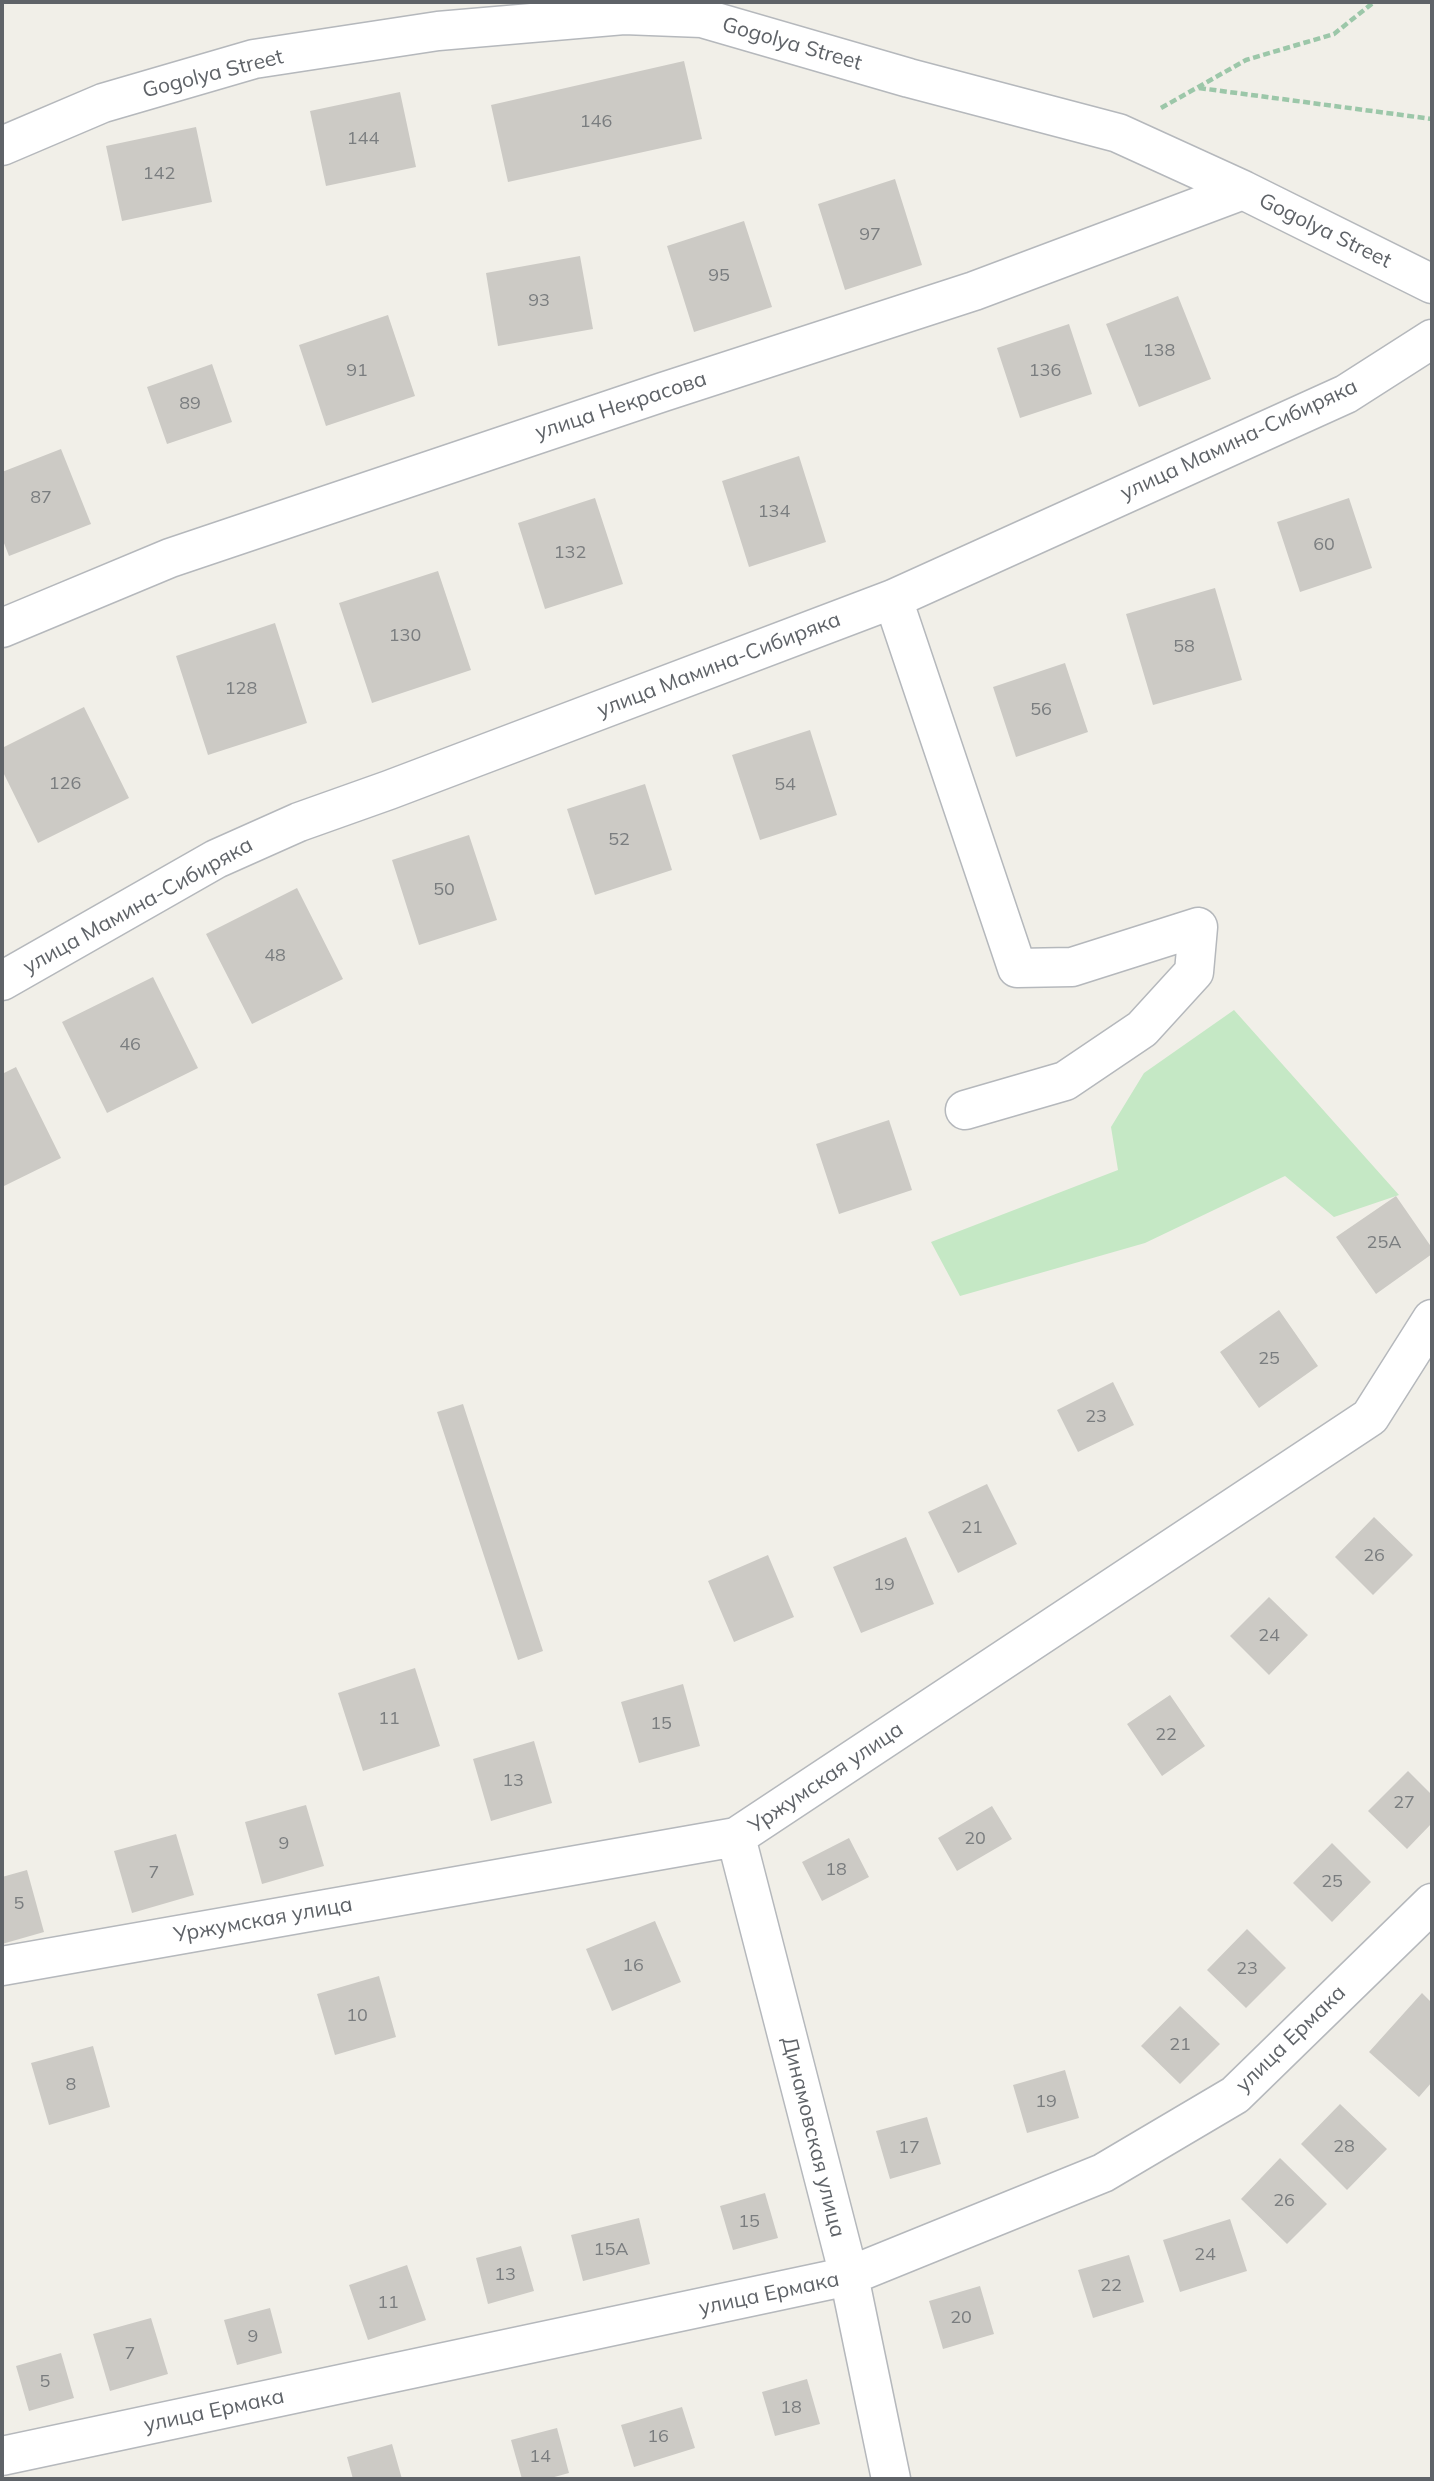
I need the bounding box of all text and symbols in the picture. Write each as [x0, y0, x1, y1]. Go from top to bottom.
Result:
street label: Gogolya Street [719, 12, 865, 76]
street label: Gogolya Street [140, 44, 286, 104]
house number: 146 [580, 111, 612, 133]
house number: 144 [347, 128, 379, 150]
house number: 142 [143, 163, 175, 185]
street label: Gogolya Street [1255, 188, 1395, 274]
house number: 97 [859, 224, 881, 246]
house number: 95 [708, 265, 730, 287]
house number: 93 [528, 290, 550, 312]
house number: 138 [1143, 340, 1175, 362]
house number: 91 [346, 360, 368, 382]
house number: 136 [1029, 360, 1061, 382]
street label: улица Некрасова [532, 366, 710, 446]
street label: улица Мамина-Сибиряка [1117, 374, 1361, 506]
house number: 89 [179, 393, 201, 415]
house number: 87 [30, 487, 52, 509]
house number: 134 [758, 501, 790, 523]
house number: 60 [1313, 534, 1335, 556]
house number: 132 [554, 542, 586, 564]
street label: улица Мамина-Сибиряка [594, 607, 844, 723]
house number: 130 [389, 625, 421, 647]
house number: 58 [1173, 636, 1195, 658]
house number: 128 [225, 678, 257, 700]
house number: 56 [1030, 699, 1052, 721]
house number: 126 [49, 773, 81, 795]
house number: 54 [774, 774, 796, 796]
house number: 52 [608, 829, 630, 851]
street label: улица Мамина-Сибиряка [19, 832, 257, 980]
house number: 50 [433, 879, 455, 901]
house number: 48 [264, 945, 286, 967]
house number: 46 [119, 1034, 141, 1056]
house number: 25А [1367, 1232, 1401, 1254]
house number: 25 [1258, 1348, 1280, 1370]
house number: 23 [1085, 1406, 1107, 1428]
house number: 21 [961, 1517, 983, 1539]
house number: 26 [1363, 1545, 1385, 1567]
house number: 19 [873, 1574, 895, 1596]
house number: 24 [1258, 1625, 1280, 1647]
house number: 11 [378, 1708, 400, 1730]
house number: 15 [650, 1713, 672, 1735]
street label: Уржумская улица [744, 1717, 908, 1839]
house number: 22 [1155, 1724, 1177, 1746]
house number: 13 [502, 1770, 524, 1792]
house number: 27 [1393, 1792, 1415, 1814]
house number: 20 [964, 1828, 986, 1850]
house number: 9 [279, 1833, 289, 1855]
house number: 18 [825, 1859, 847, 1881]
house number: 7 [149, 1862, 159, 1884]
house number: 25 [1321, 1871, 1343, 1893]
street label: Уржумская улица [172, 1892, 354, 1948]
house number: 5 [14, 1893, 24, 1915]
house number: 16 [622, 1955, 644, 1977]
house number: 23 [1236, 1958, 1258, 1980]
street label: улица Ермака [1231, 1980, 1351, 2098]
house number: 10 [346, 2005, 368, 2027]
street label: Динамовская улица [776, 2034, 850, 2240]
house number: 21 [1169, 2034, 1191, 2056]
house number: 8 [66, 2074, 76, 2096]
house number: 19 [1035, 2091, 1057, 2113]
house number: 28 [1333, 2136, 1355, 2158]
house number: 17 [898, 2137, 920, 2159]
house number: 26 [1273, 2190, 1295, 2212]
house number: 15 [738, 2211, 760, 2233]
house number: 15А [594, 2239, 628, 2261]
house number: 24 [1194, 2244, 1216, 2266]
house number: 13 [494, 2264, 516, 2286]
street label: улица Ермака [696, 2267, 842, 2321]
house number: 22 [1100, 2275, 1122, 2297]
house number: 11 [377, 2292, 399, 2314]
house number: 20 [950, 2307, 972, 2329]
house number: 9 [248, 2326, 258, 2348]
house number: 7 [125, 2343, 135, 2365]
house number: 5 [40, 2371, 50, 2393]
street label: улица Ермака [141, 2384, 287, 2438]
house number: 18 [780, 2397, 802, 2419]
house number: 16 [647, 2426, 669, 2448]
house number: 14 [529, 2446, 551, 2468]

